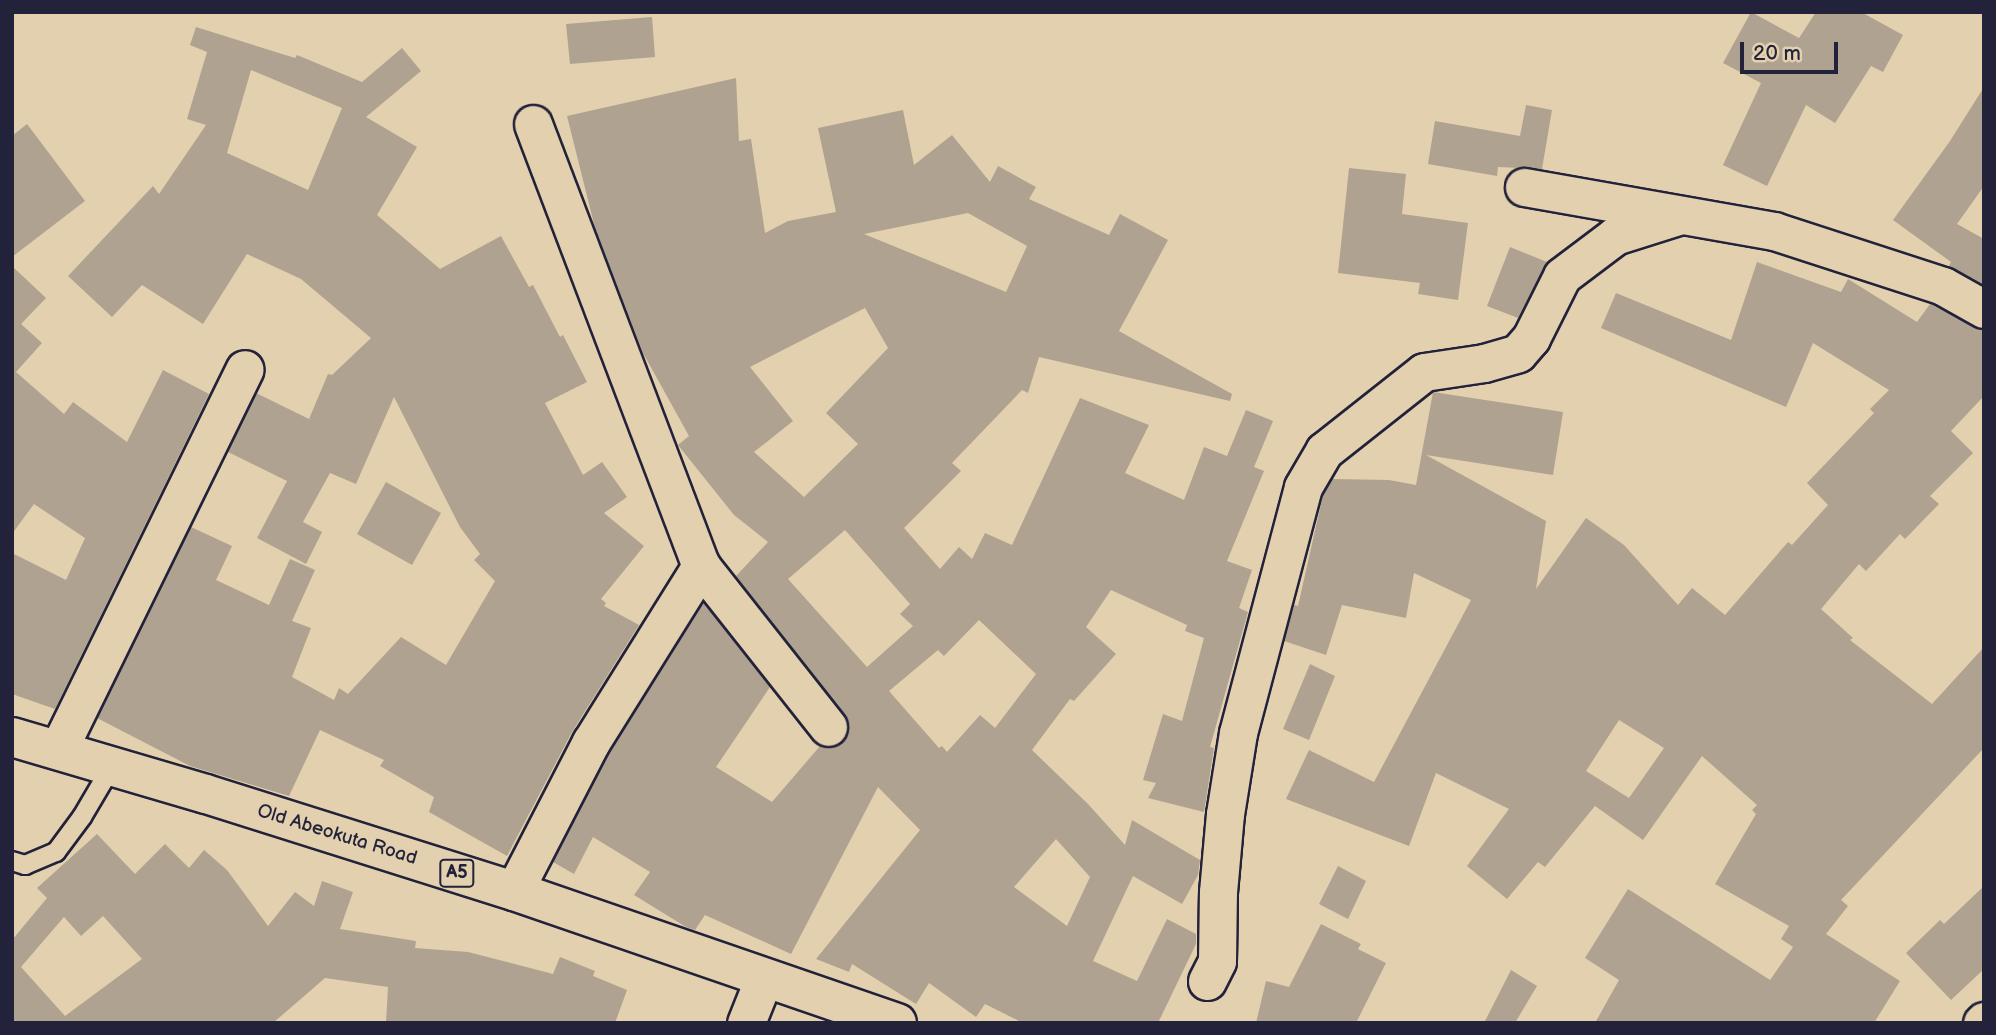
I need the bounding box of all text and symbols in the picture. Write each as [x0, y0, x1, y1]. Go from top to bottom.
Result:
scale bar [1744, 28, 1842, 72]
text: 20 m [1753, 41, 1801, 66]
street label: Old Abeokuta Road [254, 800, 420, 870]
road number: A5 [438, 858, 476, 888]

